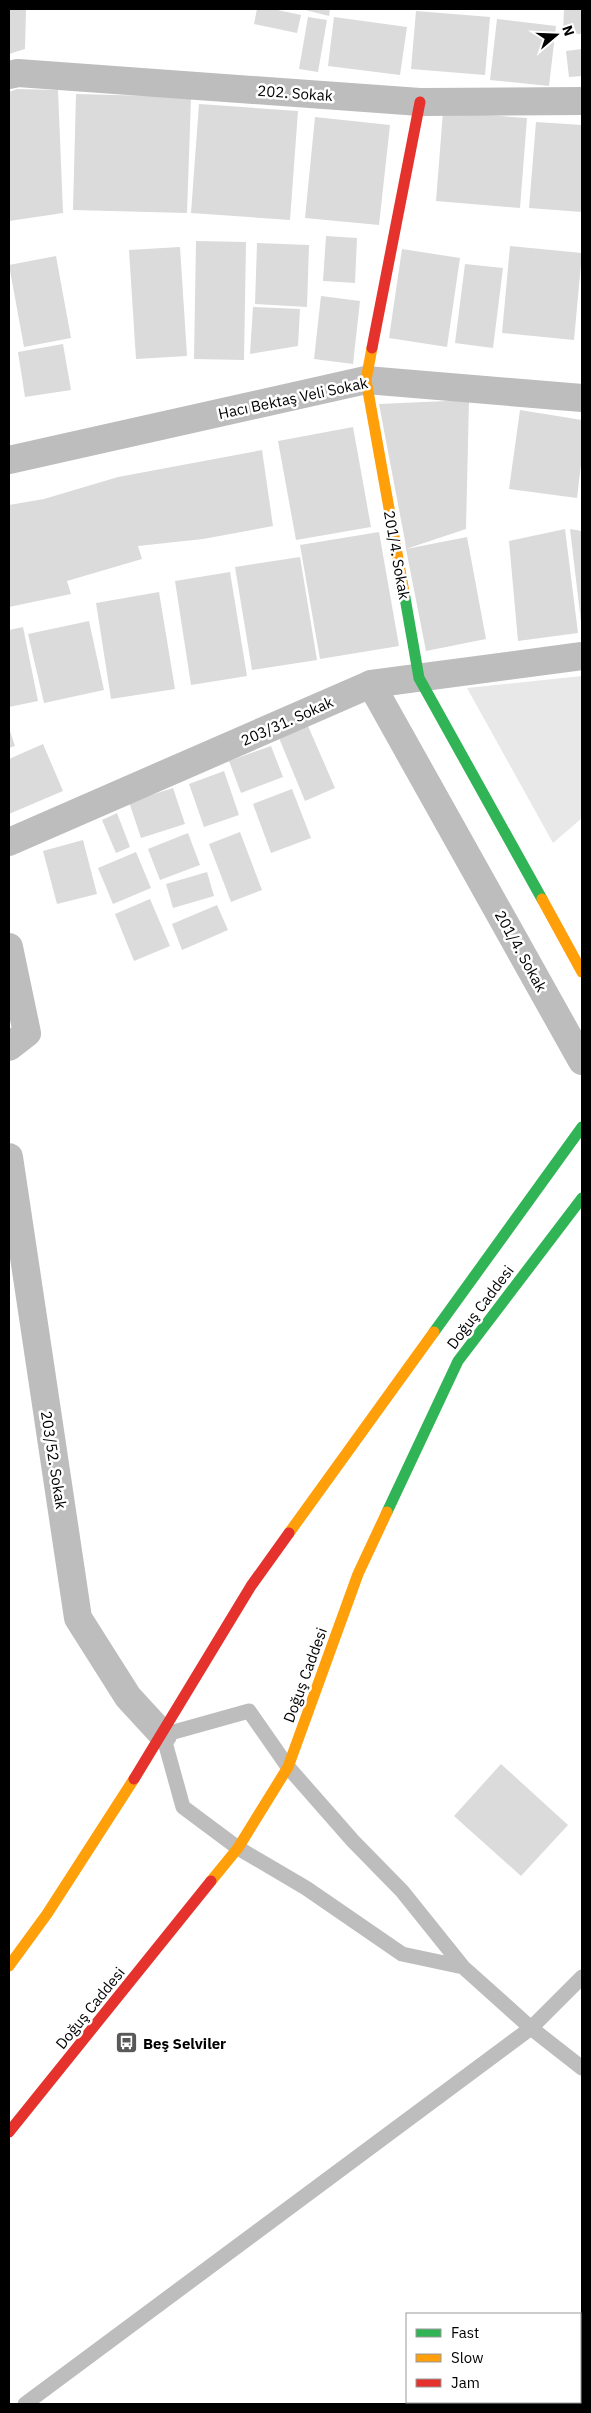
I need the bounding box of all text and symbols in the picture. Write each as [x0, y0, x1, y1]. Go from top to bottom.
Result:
north arrow [531, 10, 581, 60]
text: N [558, 23, 578, 38]
street label: 202. Sokak [257, 81, 333, 105]
street label: Hacı Bektaş Veli Sokak [216, 373, 370, 423]
street label: 201/4. Sokak [380, 509, 414, 601]
street label: 203/31. Sokak [238, 692, 336, 750]
street label: 201/4. Sokak [491, 907, 551, 995]
street label: Doğuş Caddesi [442, 1261, 518, 1353]
street label: 203/52. Sokak [37, 1410, 71, 1511]
street label: Doğuş Caddesi [279, 1625, 331, 1725]
street label: Doğuş Caddesi [51, 1963, 129, 2053]
bus stop icon: Beş Selviler [115, 2031, 139, 2055]
place label: Beş Selviler [143, 2034, 226, 2053]
legend [406, 2313, 581, 2403]
text: Fast [451, 2323, 479, 2342]
text: Slow [451, 2348, 484, 2367]
text: Jam [451, 2373, 480, 2392]

